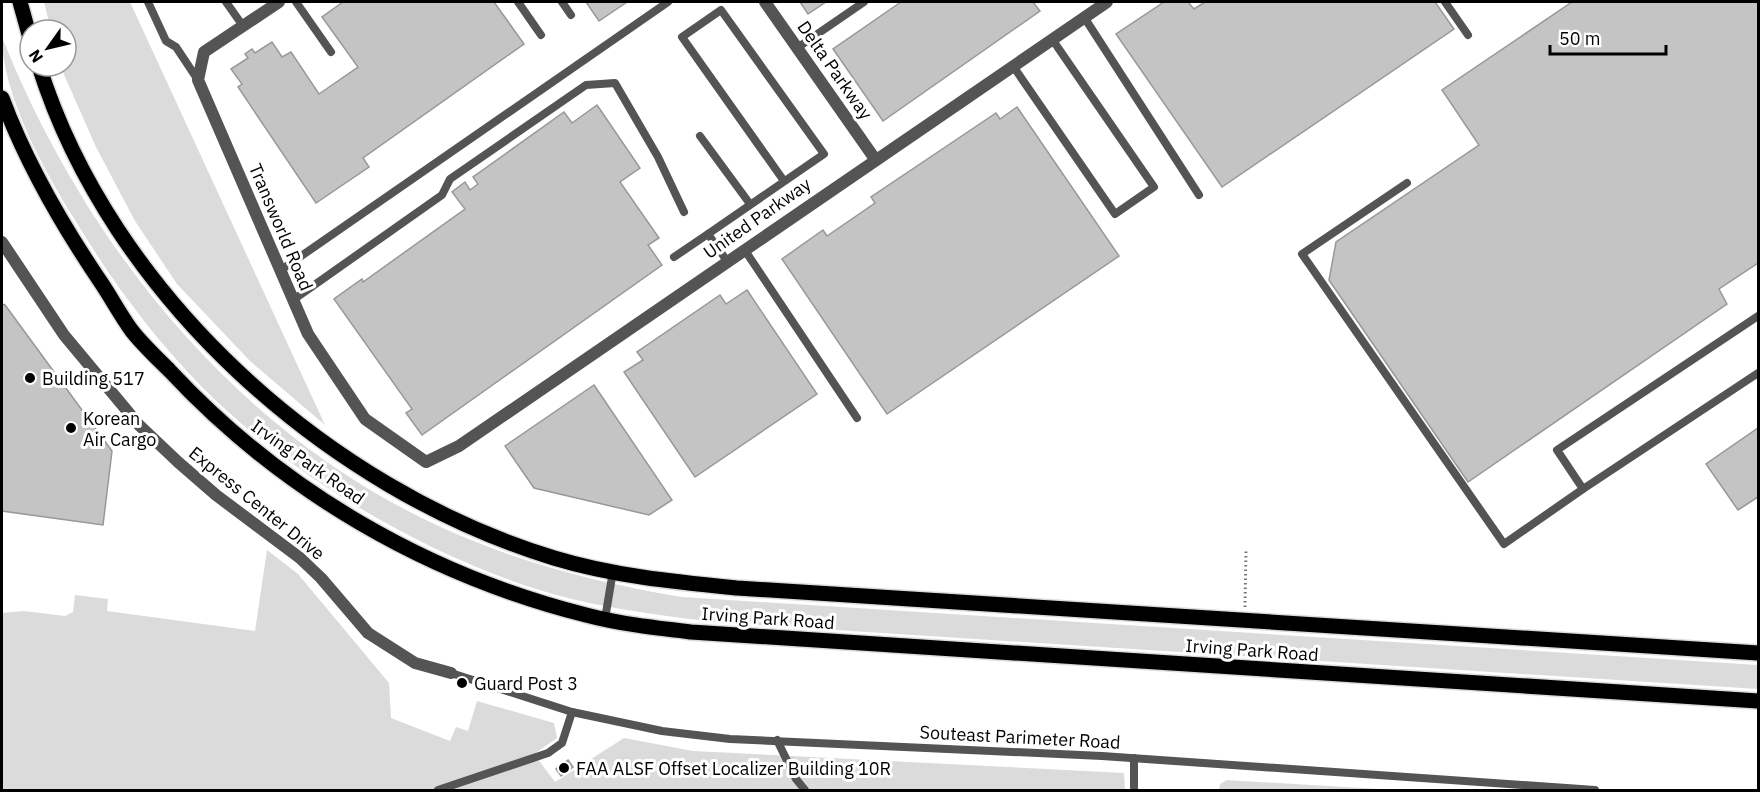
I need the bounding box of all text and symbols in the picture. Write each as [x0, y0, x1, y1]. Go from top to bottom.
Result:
street label: Delta Parkway [792, 16, 878, 124]
north arrow [18, 18, 78, 78]
scale bar [1550, 18, 1666, 56]
text: 50 m [1559, 27, 1601, 50]
text: N [24, 46, 47, 67]
street label: Transworld Road [244, 160, 318, 294]
street label: United Parkway [699, 172, 815, 264]
place label: Building 517 [42, 367, 145, 390]
marker: Building 517 [23, 371, 37, 385]
place label: Korean Air Cargo [83, 407, 156, 451]
street label: Irving Park Road [247, 414, 369, 510]
marker: Korean Air Cargo [64, 421, 78, 435]
street label: Express Center Drive [184, 441, 330, 565]
street label: Irving Park Road [701, 602, 835, 634]
street label: Irving Park Road [1185, 634, 1319, 666]
place label: Guard Post 3 [474, 672, 578, 695]
marker: Guard Post 3 [455, 676, 469, 690]
street label: Souteast Parimeter Road [919, 720, 1121, 754]
place label: FAA ALSF Offset Localizer Building 10R [576, 757, 891, 780]
marker: FAA ALSF Offset Localizer Building 10R [557, 761, 571, 775]

